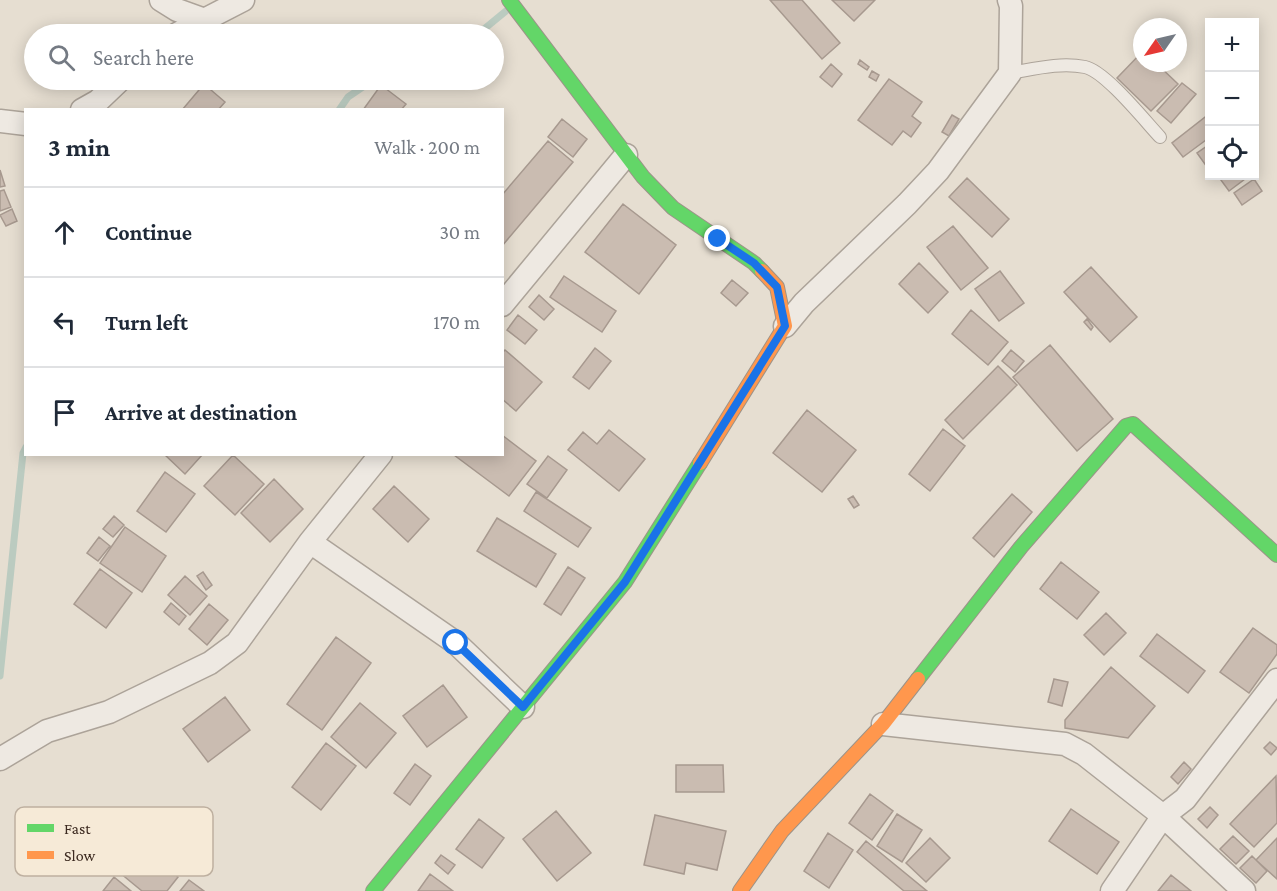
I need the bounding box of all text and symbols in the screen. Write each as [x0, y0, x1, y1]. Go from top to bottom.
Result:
north arrow [1133, 18, 1187, 72]
map controls [1205, 18, 1259, 180]
button: + [1205, 18, 1259, 72]
search box [24, 24, 504, 90]
icon: search [45, 41, 78, 74]
text: Search here [93, 45, 194, 70]
button: − [1205, 72, 1259, 126]
button: locate [1205, 126, 1259, 180]
text: 3 min [48, 133, 110, 162]
text: Walk · 200 m [374, 136, 480, 158]
icon: ahead [48, 216, 81, 249]
text: Continue [105, 220, 192, 245]
text: 30 m [439, 221, 480, 243]
route end [704, 225, 730, 251]
icon: left [48, 306, 81, 339]
text: Turn left [105, 310, 188, 335]
text: 170 m [433, 311, 480, 333]
icon: arrive [48, 396, 81, 429]
text: Arrive at destination [105, 400, 297, 425]
route start [442, 629, 468, 655]
legend [15, 807, 213, 876]
text: Fast [64, 820, 91, 837]
text: Slow [64, 847, 96, 864]

